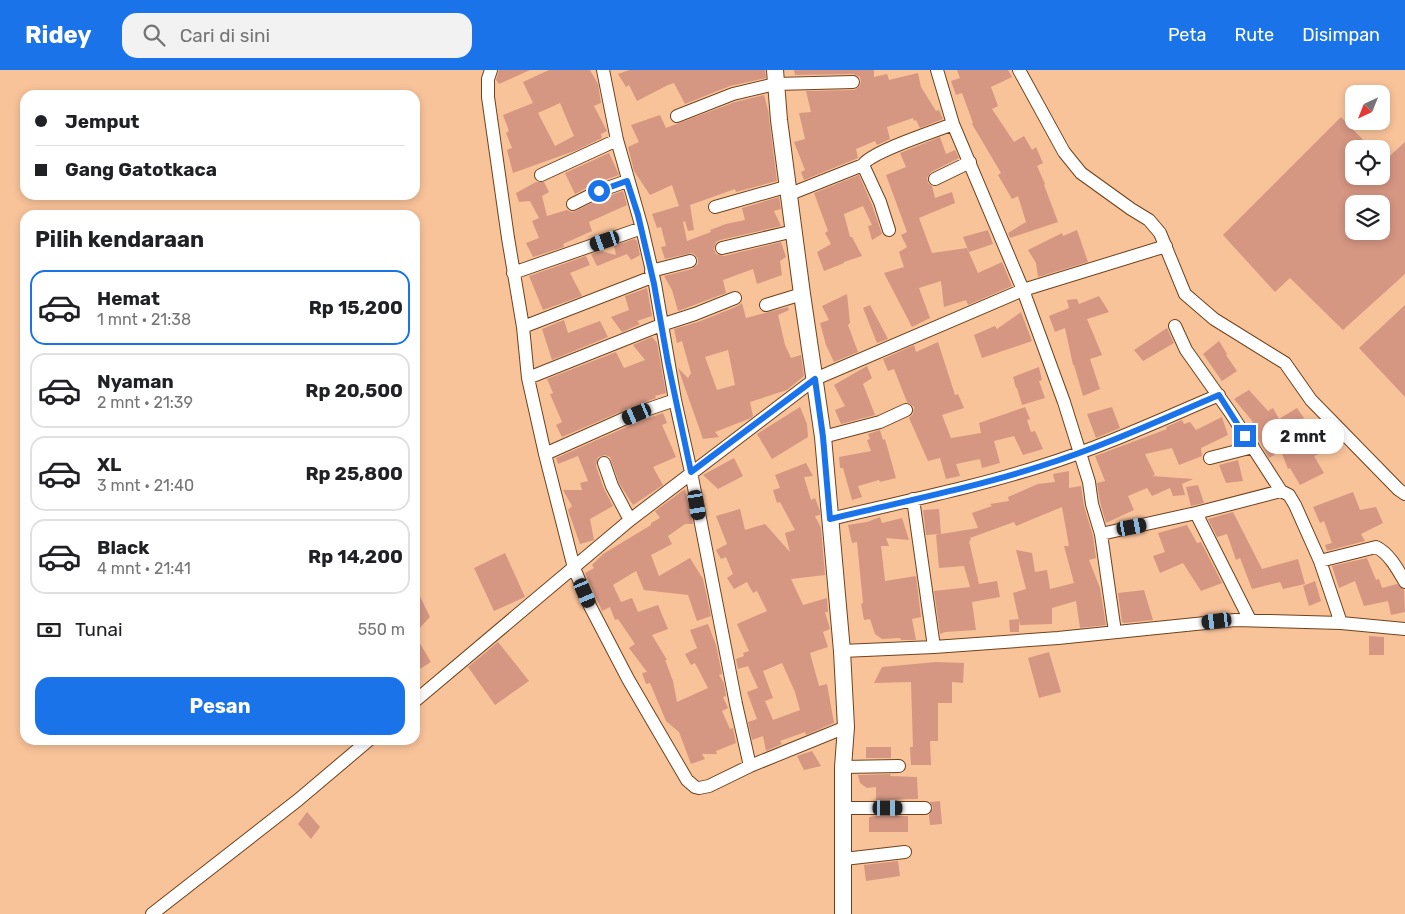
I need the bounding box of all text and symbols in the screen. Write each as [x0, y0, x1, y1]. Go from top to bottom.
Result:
search box [122, 13, 472, 58]
text: Ridey [25, 21, 92, 49]
icon: search [140, 21, 168, 49]
text: Cari di sini [180, 24, 270, 47]
text: Peta [1168, 24, 1206, 46]
text: Rute [1234, 24, 1274, 46]
text: Disimpan [1302, 24, 1380, 46]
north arrow [1345, 85, 1390, 130]
map controls [1345, 85, 1390, 240]
text: Jemput [65, 110, 139, 133]
button: locate [1345, 140, 1390, 185]
text: Gang Gatotkaca [65, 158, 217, 181]
route start [588, 180, 610, 202]
button: layers [1345, 195, 1390, 240]
text: Pilih kendaraan [35, 226, 204, 253]
car [588, 229, 621, 253]
icon: car [37, 285, 82, 330]
text: Hemat [97, 287, 160, 310]
text: Rp 15,200 [309, 296, 403, 319]
text: 1 mnt · 21:38 [97, 310, 191, 329]
icon: car [37, 368, 82, 413]
text: Nyaman [97, 370, 174, 393]
text: Rp 20,500 [305, 379, 403, 402]
text: 2 mnt · 21:39 [97, 393, 193, 412]
car [620, 401, 653, 427]
callout: 2 mnt [1262, 418, 1345, 454]
route end [1234, 425, 1256, 447]
text: 2 mnt [1280, 427, 1326, 446]
icon: car [37, 451, 82, 496]
text: XL [97, 453, 121, 476]
text: Rp 25,800 [305, 462, 403, 485]
text: 3 mnt · 21:40 [97, 476, 194, 495]
car [687, 489, 706, 521]
car [1115, 517, 1148, 537]
icon: car [37, 534, 82, 579]
text: Black [97, 536, 149, 559]
text: Rp 14,200 [308, 545, 403, 568]
text: 4 mnt · 21:41 [97, 559, 191, 578]
car [572, 576, 597, 610]
car [1201, 612, 1232, 630]
icon: cash [35, 616, 63, 644]
text: Tunai [75, 618, 123, 641]
text: 550 m [358, 620, 405, 639]
button: Pesan [35, 677, 405, 735]
car [873, 801, 903, 816]

